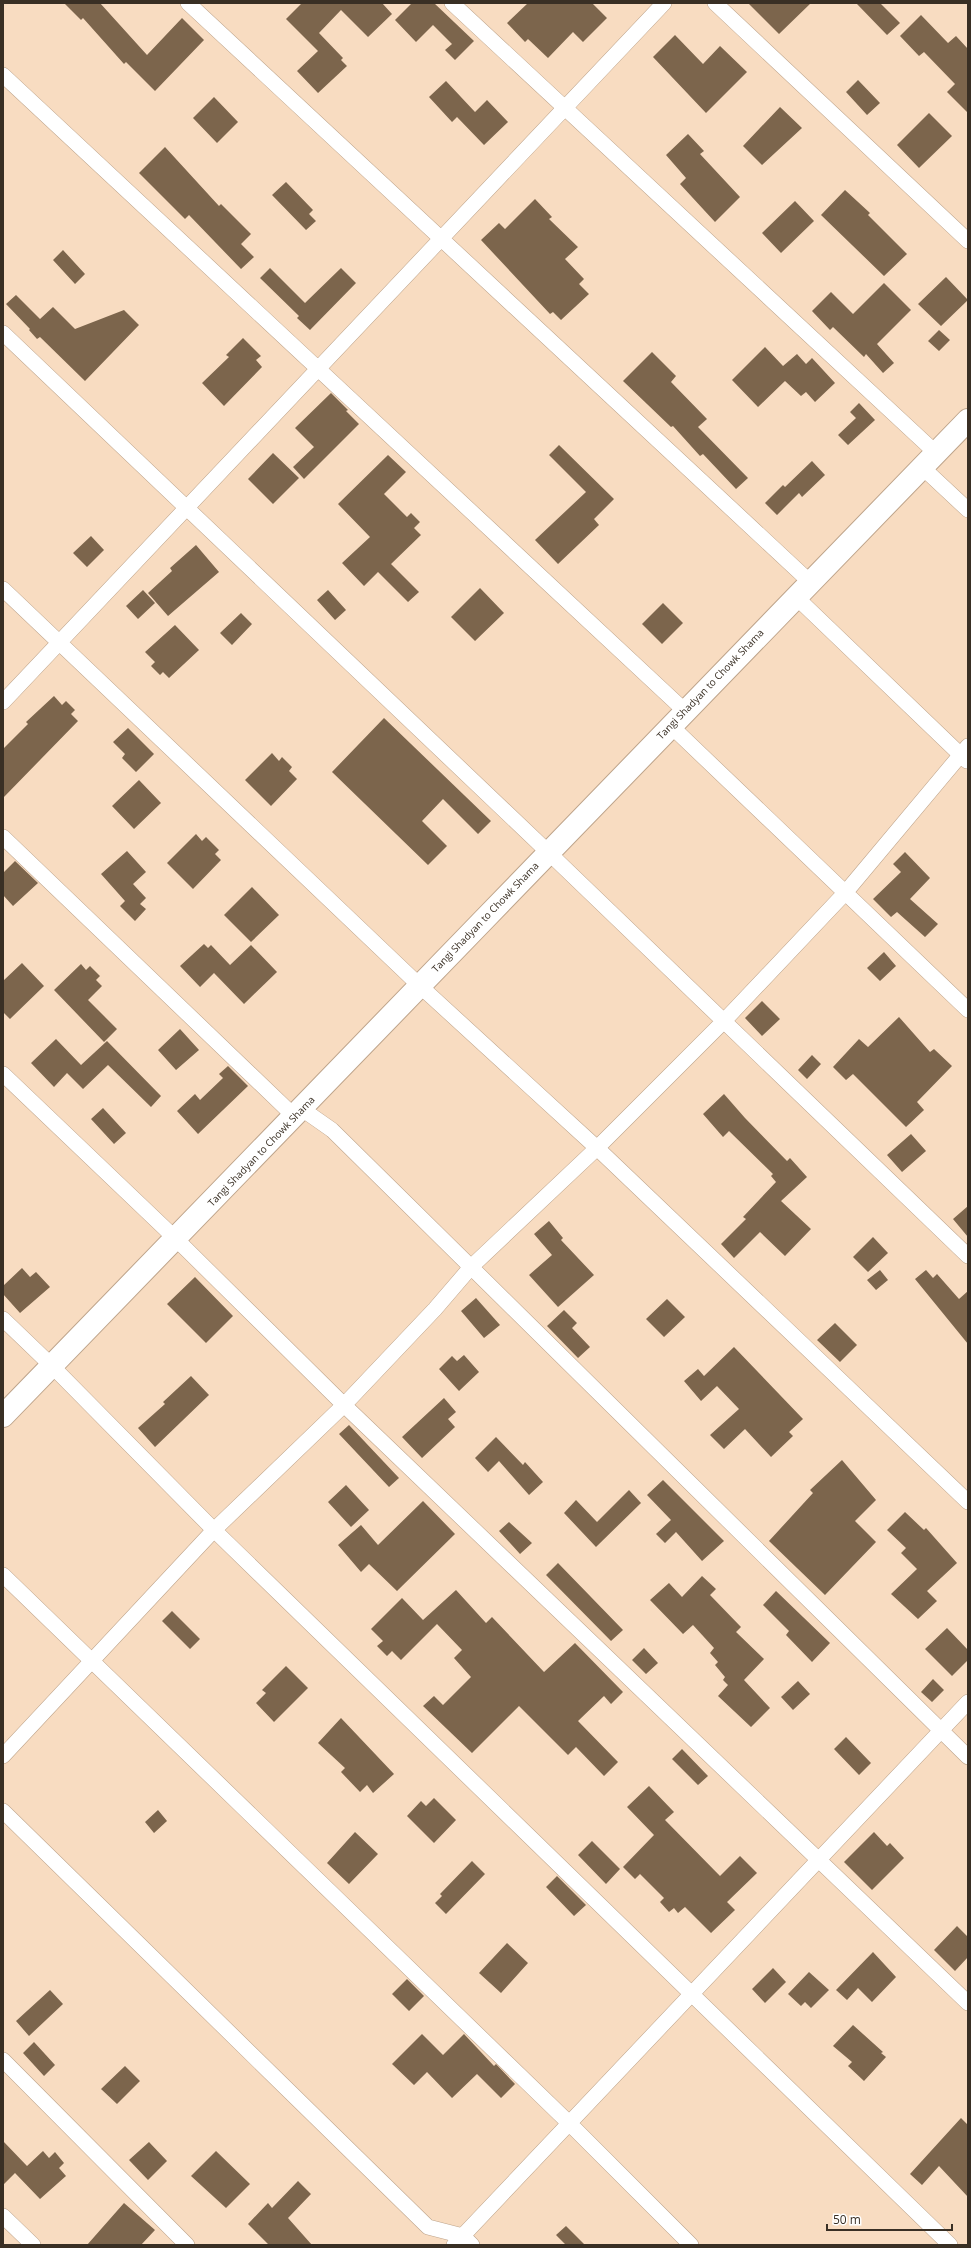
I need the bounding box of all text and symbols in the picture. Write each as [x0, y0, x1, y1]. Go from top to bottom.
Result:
street label: Tangi Shadyan to Chowk Shama [653, 626, 767, 742]
street label: Tangi Shadyan to Chowk Shama [428, 859, 542, 975]
street label: Tangi Shadyan to Chowk Shama [204, 1093, 318, 1209]
scale bar [827, 2206, 952, 2232]
text: 50 m [833, 2211, 861, 2228]

